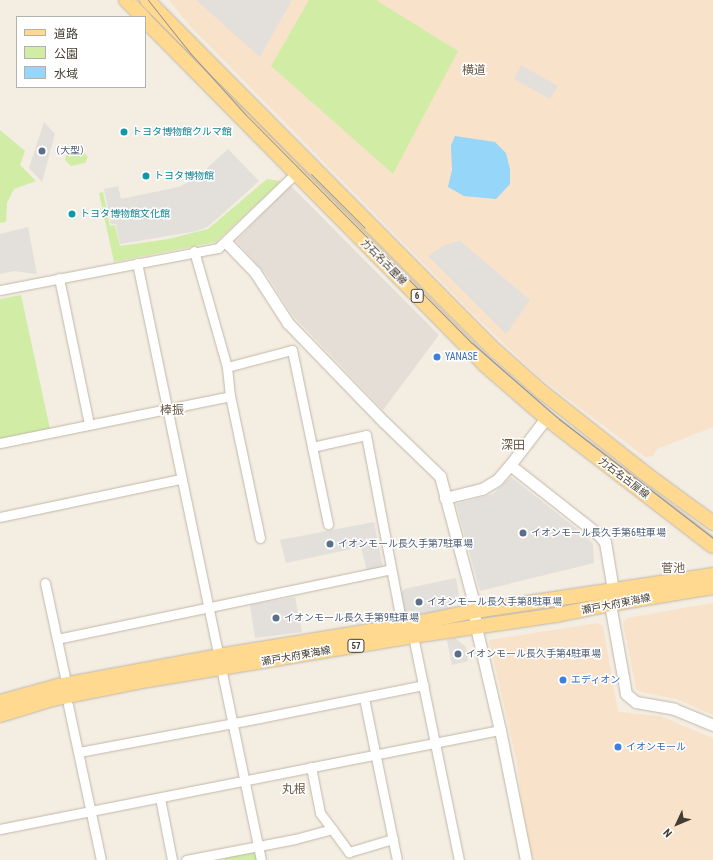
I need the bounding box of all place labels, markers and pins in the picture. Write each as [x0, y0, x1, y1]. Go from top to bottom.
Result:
place label: トヨタ博物館クルマ館 [132, 126, 232, 138]
marker: トヨタ博物館クルマ館 [119, 127, 129, 137]
place label: （大型） [50, 145, 90, 157]
marker: （大型） [37, 146, 47, 156]
place label: トヨタ博物館 [154, 170, 214, 182]
marker: トヨタ博物館 [141, 171, 151, 181]
place label: トヨタ博物館文化館 [80, 208, 170, 220]
marker: トヨタ博物館文化館 [67, 209, 77, 219]
place label: YANASE [445, 351, 478, 363]
marker: YANASE [432, 352, 442, 362]
place label: イオンモール長久手第6駐車場 [531, 527, 666, 539]
marker: イオンモール長久手第6駐車場 [518, 528, 528, 538]
place label: イオンモール長久手第7駐車場 [338, 538, 473, 550]
marker: イオンモール長久手第7駐車場 [325, 539, 335, 549]
place label: イオンモール長久手第8駐車場 [427, 596, 562, 608]
marker: イオンモール長久手第8駐車場 [414, 597, 424, 607]
place label: イオンモール長久手第9駐車場 [284, 612, 419, 624]
marker: イオンモール長久手第9駐車場 [271, 613, 281, 623]
place label: イオンモール長久手第4駐車場 [466, 648, 601, 660]
marker: イオンモール長久手第4駐車場 [453, 649, 463, 659]
place label: エディオン [571, 674, 621, 686]
marker: エディオン [558, 675, 568, 685]
place label: イオンモール [626, 741, 686, 753]
marker: イオンモール [613, 742, 623, 752]

